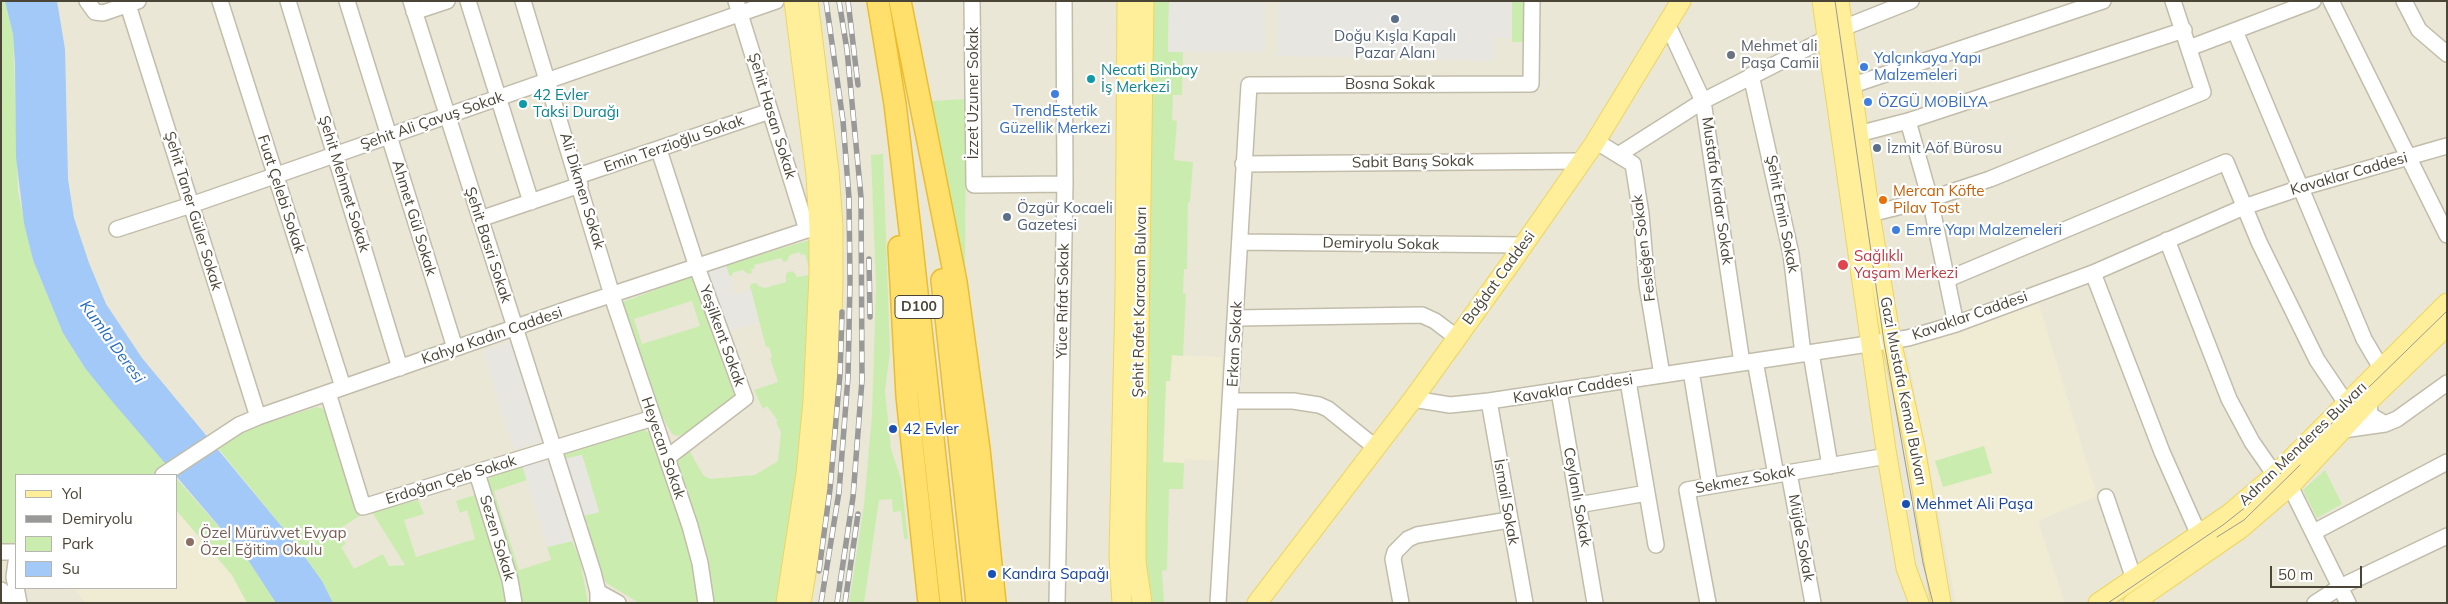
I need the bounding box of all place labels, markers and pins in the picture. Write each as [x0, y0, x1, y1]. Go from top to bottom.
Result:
marker: Doğu Kışla Kapalı Pazar Alanı [1389, 13, 1401, 25]
place label: Doğu Kışla Kapalı Pazar Alanı [1334, 27, 1456, 62]
place label: Mehmet ali Paşa Camii [1741, 37, 1819, 72]
marker: Mehmet ali Paşa Camii [1725, 49, 1737, 61]
place label: Yalçınkaya Yapı Malzemeleri [1874, 49, 1981, 84]
place label: Necati Binbay İş Merkezi [1101, 61, 1198, 96]
marker: Yalçınkaya Yapı Malzemeleri [1858, 61, 1870, 73]
marker: Necati Binbay İş Merkezi [1085, 73, 1097, 85]
place label: 42 Evler Taksi Durağı [533, 86, 619, 121]
marker: TrendEstetik Güzellik Merkezi [1049, 88, 1061, 100]
place label: ÖZGÜ MOBİLYA [1878, 93, 1988, 111]
marker: ÖZGÜ MOBİLYA [1862, 96, 1874, 108]
marker: 42 Evler Taksi Durağı [517, 98, 529, 110]
place label: TrendEstetik Güzellik Merkezi [999, 102, 1111, 137]
place label: İzmit Aöf Bürosu [1887, 139, 2002, 157]
marker: İzmit Aöf Bürosu [1871, 142, 1883, 154]
place label: Mercan Köfte Pilav Tost [1893, 182, 1984, 217]
marker: Mercan Köfte Pilav Tost [1877, 194, 1889, 206]
place label: Özgür Kocaeli Gazetesi [1017, 199, 1113, 234]
marker: Özgür Kocaeli Gazetesi [1001, 211, 1013, 223]
place label: Emre Yapı Malzemeleri [1906, 221, 2062, 239]
marker: Emre Yapı Malzemeleri [1890, 224, 1902, 236]
place label: Sağlıklı Yaşam Merkezi [1854, 247, 1958, 282]
marker: Sağlıklı Yaşam Merkezi [1836, 258, 1850, 272]
place label: 42 Evler [903, 420, 959, 438]
marker: 42 Evler [887, 423, 899, 435]
place label: Mehmet Ali Paşa [1916, 495, 2033, 513]
marker: Mehmet Ali Paşa [1900, 498, 1912, 510]
place label: Özel Mürüvvet Evyap Özel Eğitim Okulu [200, 524, 346, 559]
marker: Özel Mürüvvet Evyap Özel Eğitim Okulu [184, 536, 196, 548]
place label: Kandıra Sapağı [1002, 565, 1109, 583]
marker: Kandıra Sapağı [986, 568, 998, 580]

